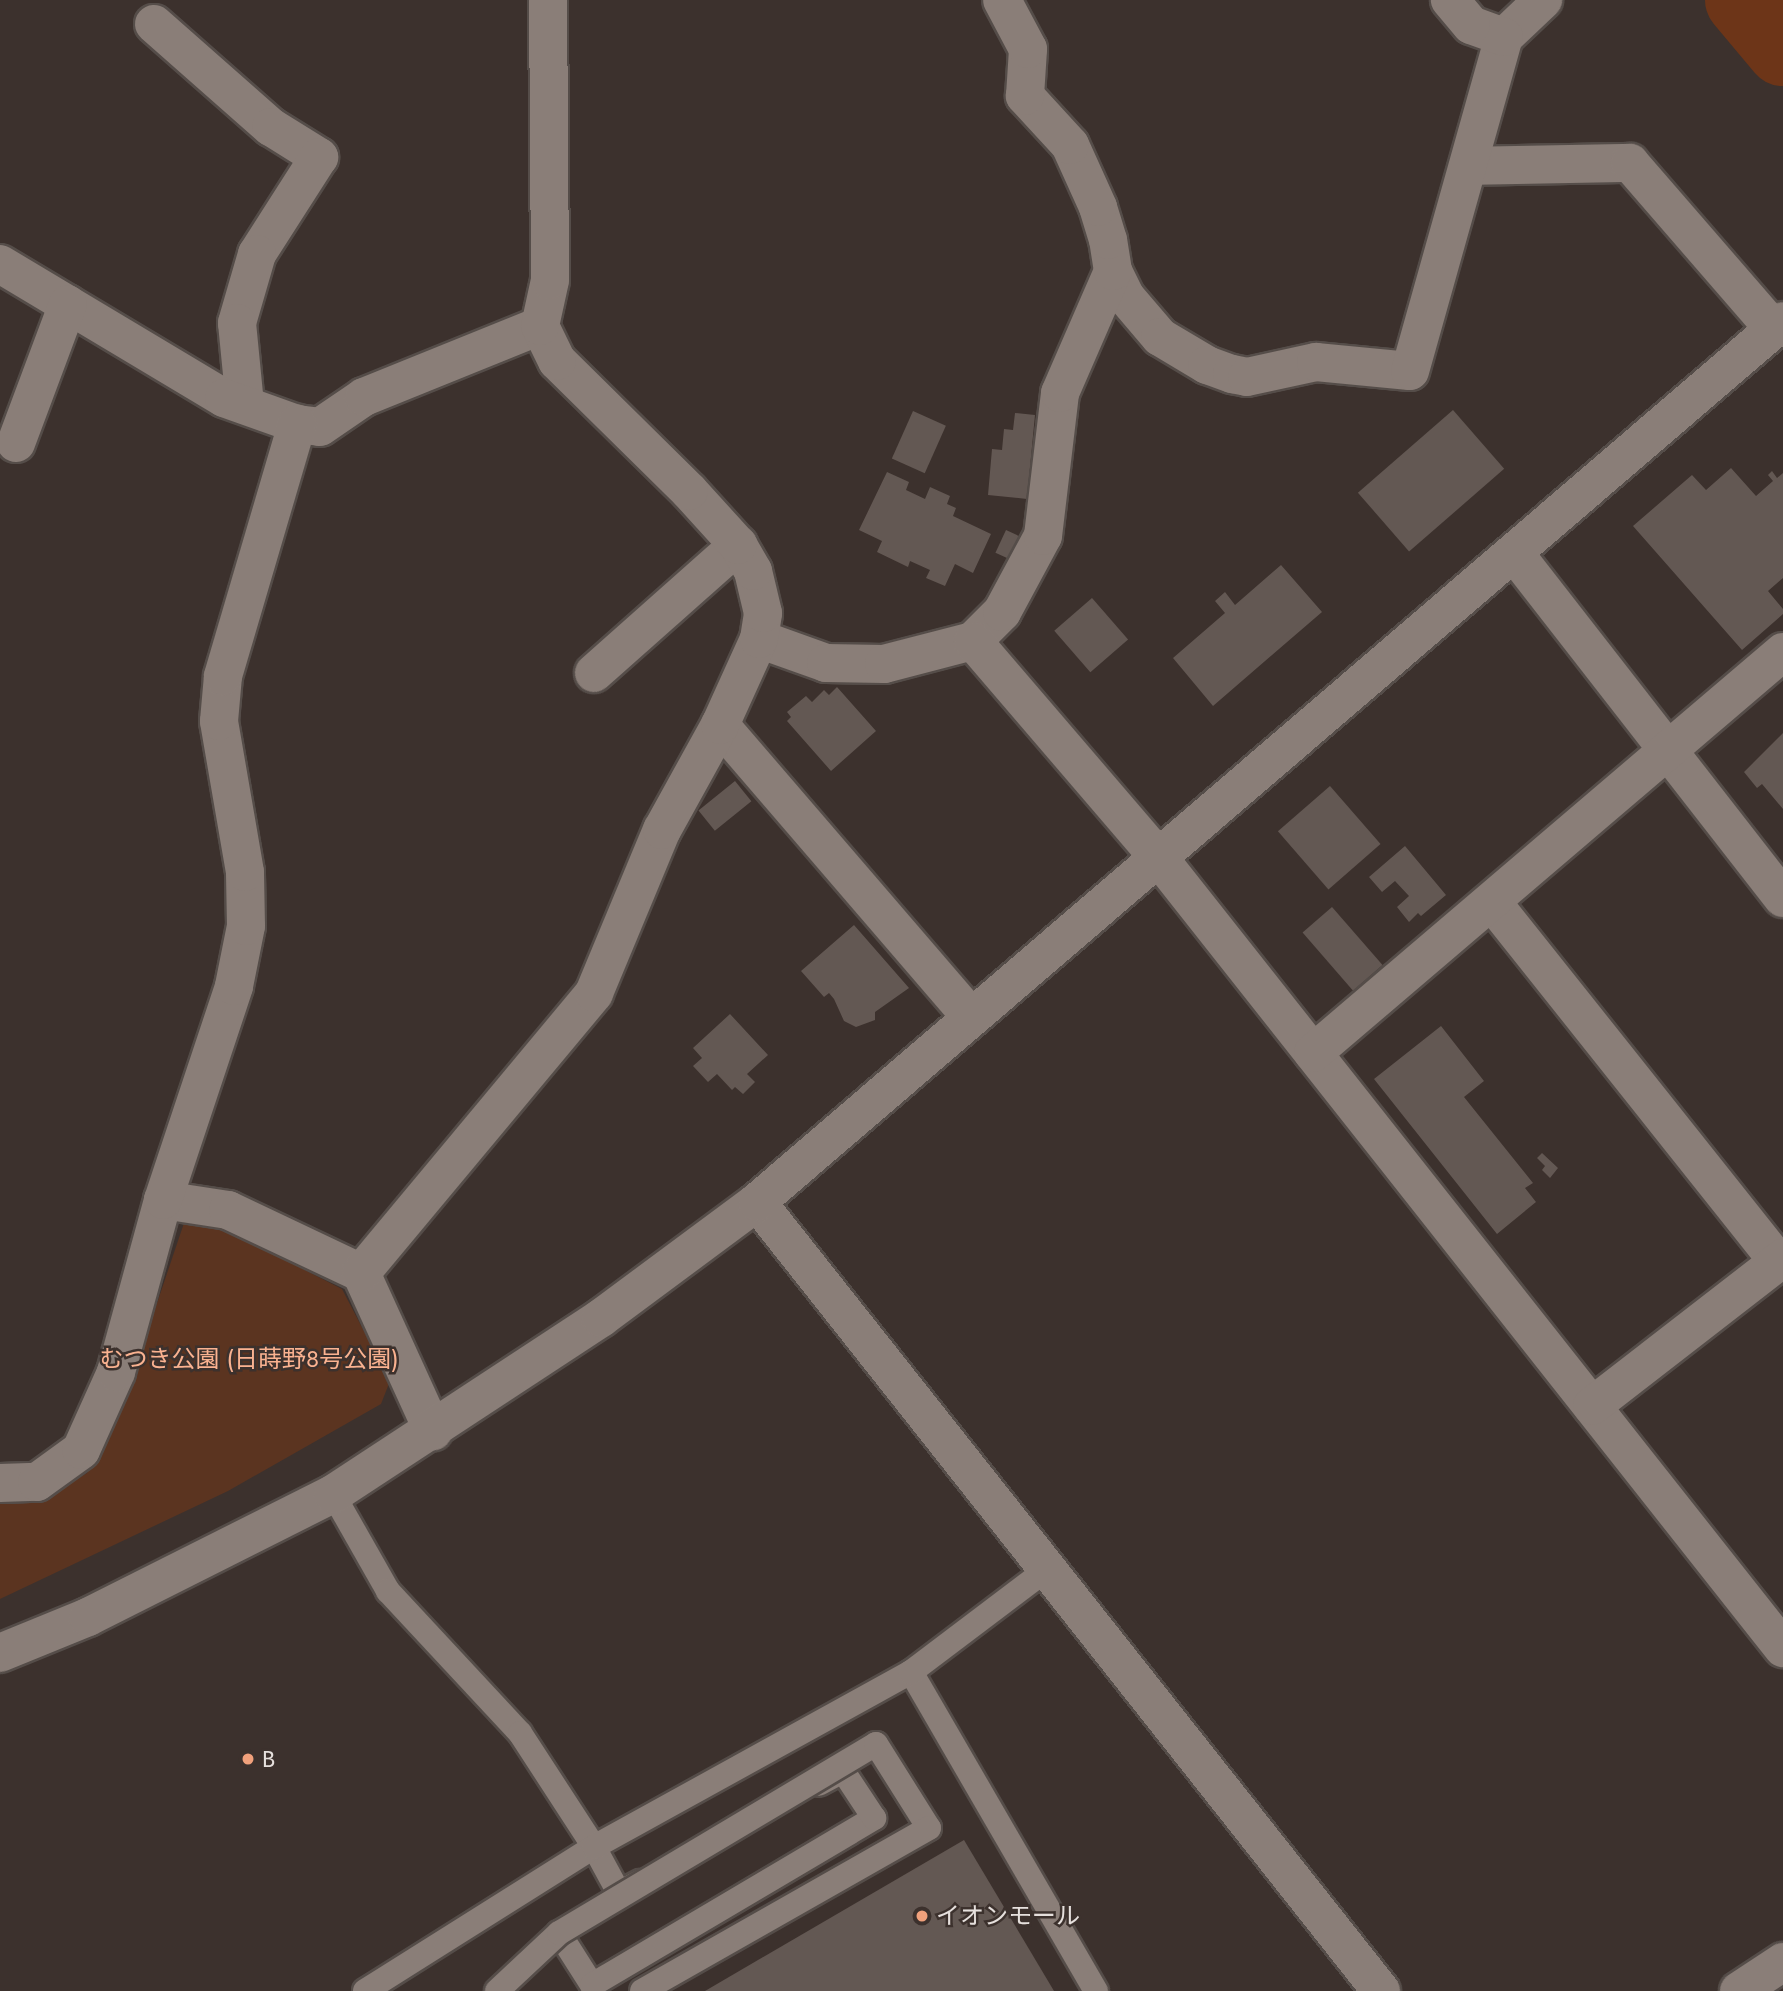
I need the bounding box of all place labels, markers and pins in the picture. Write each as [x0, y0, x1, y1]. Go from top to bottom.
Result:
place label: B [262, 1745, 275, 1773]
marker: B [240, 1751, 256, 1767]
place label: イオンモール [936, 1902, 1080, 1930]
marker: イオンモール [914, 1908, 930, 1924]

